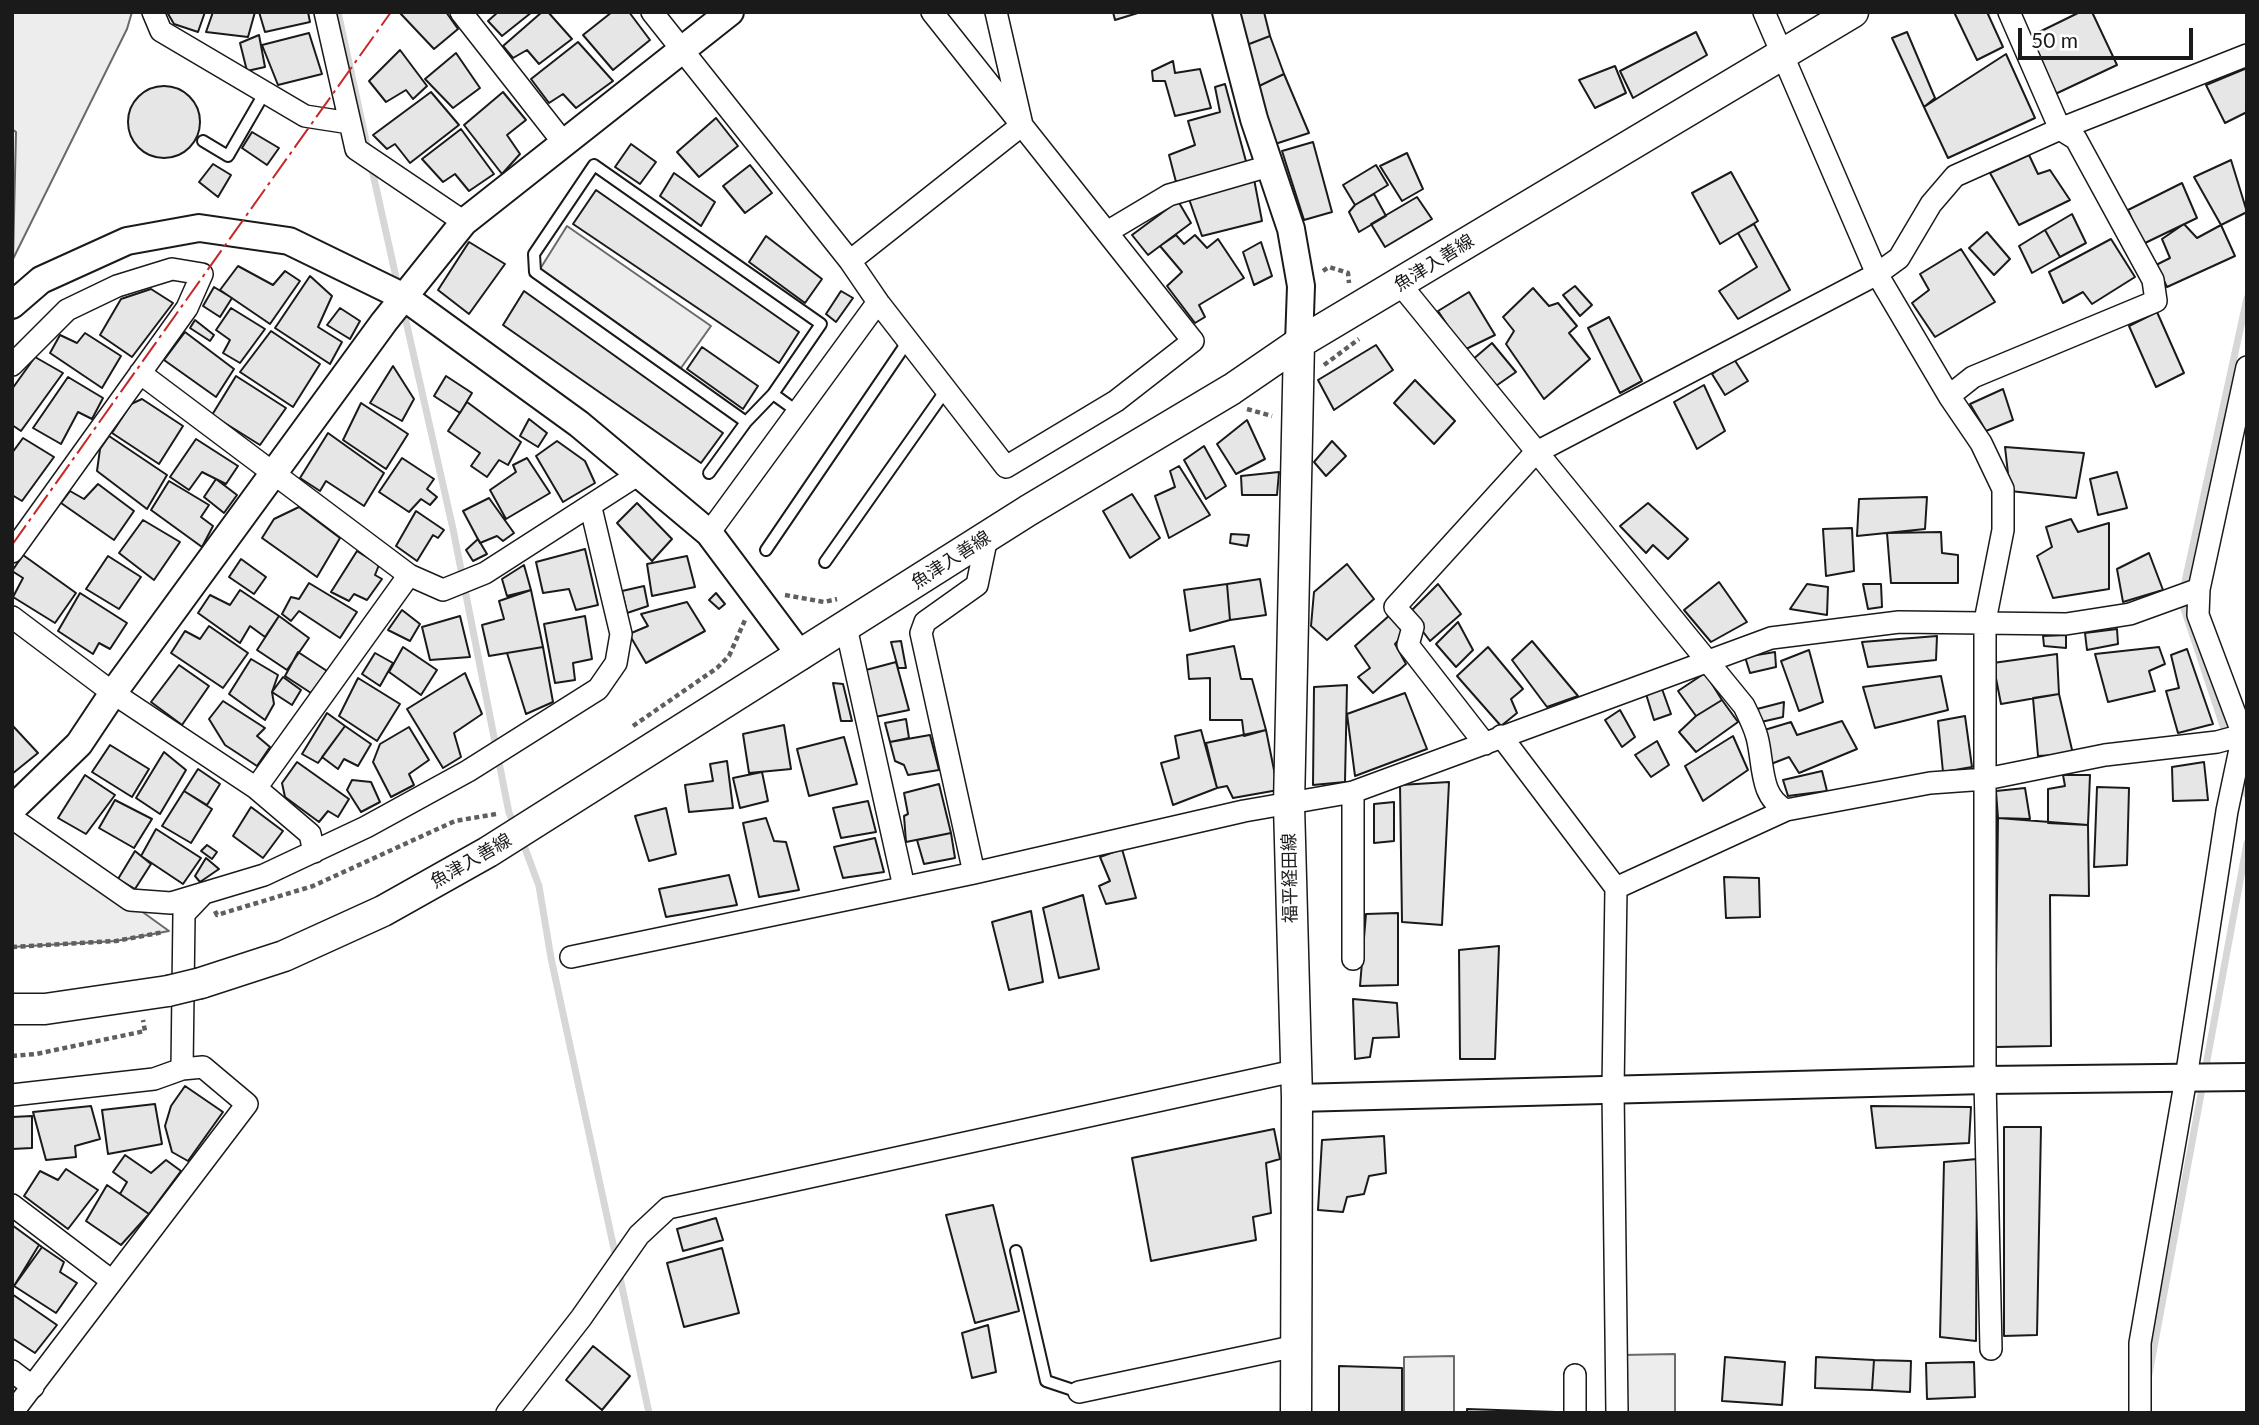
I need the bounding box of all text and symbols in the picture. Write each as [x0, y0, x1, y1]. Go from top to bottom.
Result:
scale bar [2021, 14, 2196, 58]
text: 50 m [2031, 27, 2078, 52]
street label: 魚津入善線 [1390, 230, 1478, 296]
street label: 魚津入善線 [907, 526, 995, 594]
street label: 魚津入善線 [427, 829, 515, 893]
street label: 福平経田線 [1278, 833, 1302, 923]

